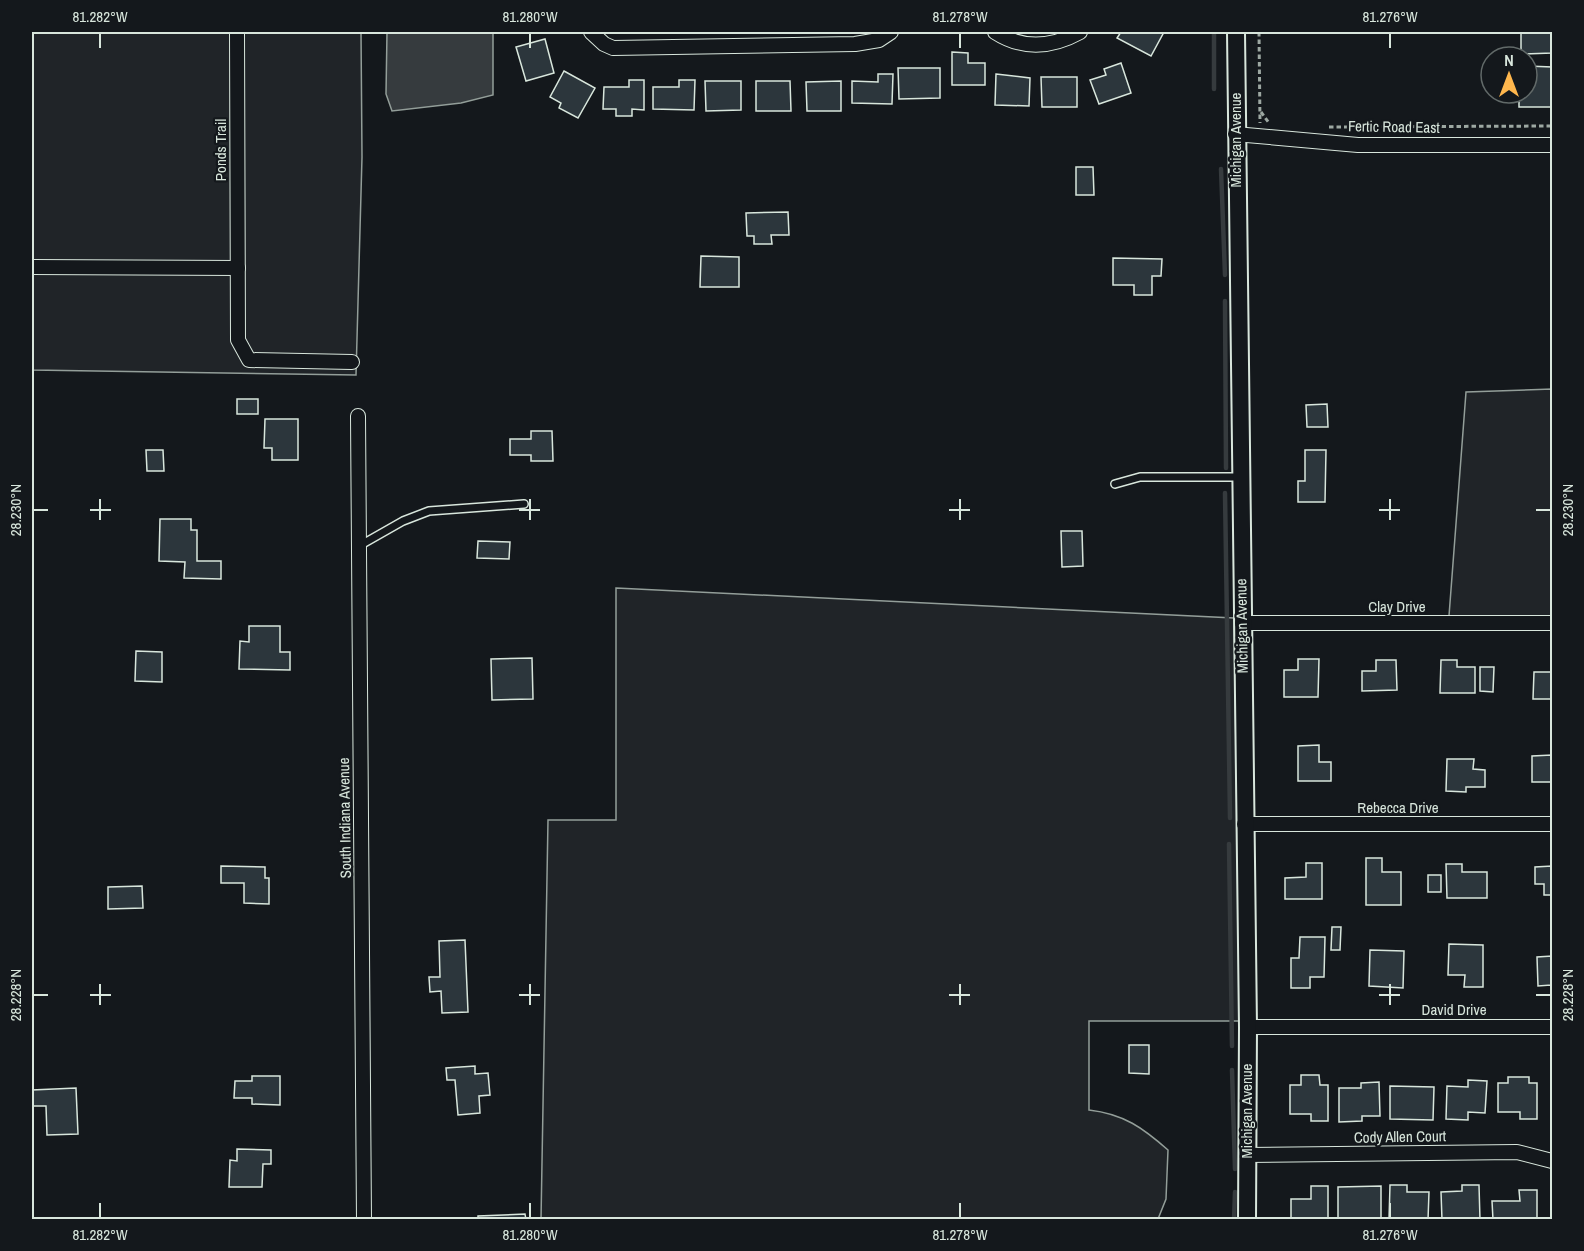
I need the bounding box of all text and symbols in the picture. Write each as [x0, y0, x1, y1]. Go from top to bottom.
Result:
text: 81.282°W [72, 6, 128, 27]
text: 81.280°W [502, 6, 558, 27]
text: 81.278°W [932, 6, 988, 27]
text: 81.276°W [1362, 6, 1418, 27]
north arrow [1479, 45, 1539, 105]
text: N [1504, 49, 1514, 71]
street label: Michigan Avenue [1225, 92, 1246, 187]
street label: Fertic Road East [1348, 115, 1441, 138]
street label: Ponds Trail [210, 119, 231, 181]
text: 28.230°N [5, 484, 26, 536]
text: 28.230°N [1557, 484, 1578, 536]
street label: Michigan Avenue [1230, 578, 1253, 674]
street label: Clay Drive [1368, 596, 1426, 617]
street label: South Indiana Avenue [333, 757, 356, 879]
street label: Rebecca Drive [1357, 797, 1439, 818]
text: 28.228°N [5, 969, 26, 1021]
text: 28.228°N [1557, 969, 1578, 1021]
street label: David Drive [1422, 999, 1487, 1020]
street label: Michigan Avenue [1236, 1063, 1257, 1158]
street label: Cody Allen Court [1354, 1125, 1447, 1148]
text: 81.282°W [72, 1224, 128, 1245]
text: 81.280°W [502, 1224, 558, 1245]
text: 81.278°W [932, 1224, 988, 1245]
text: 81.276°W [1362, 1224, 1418, 1245]

